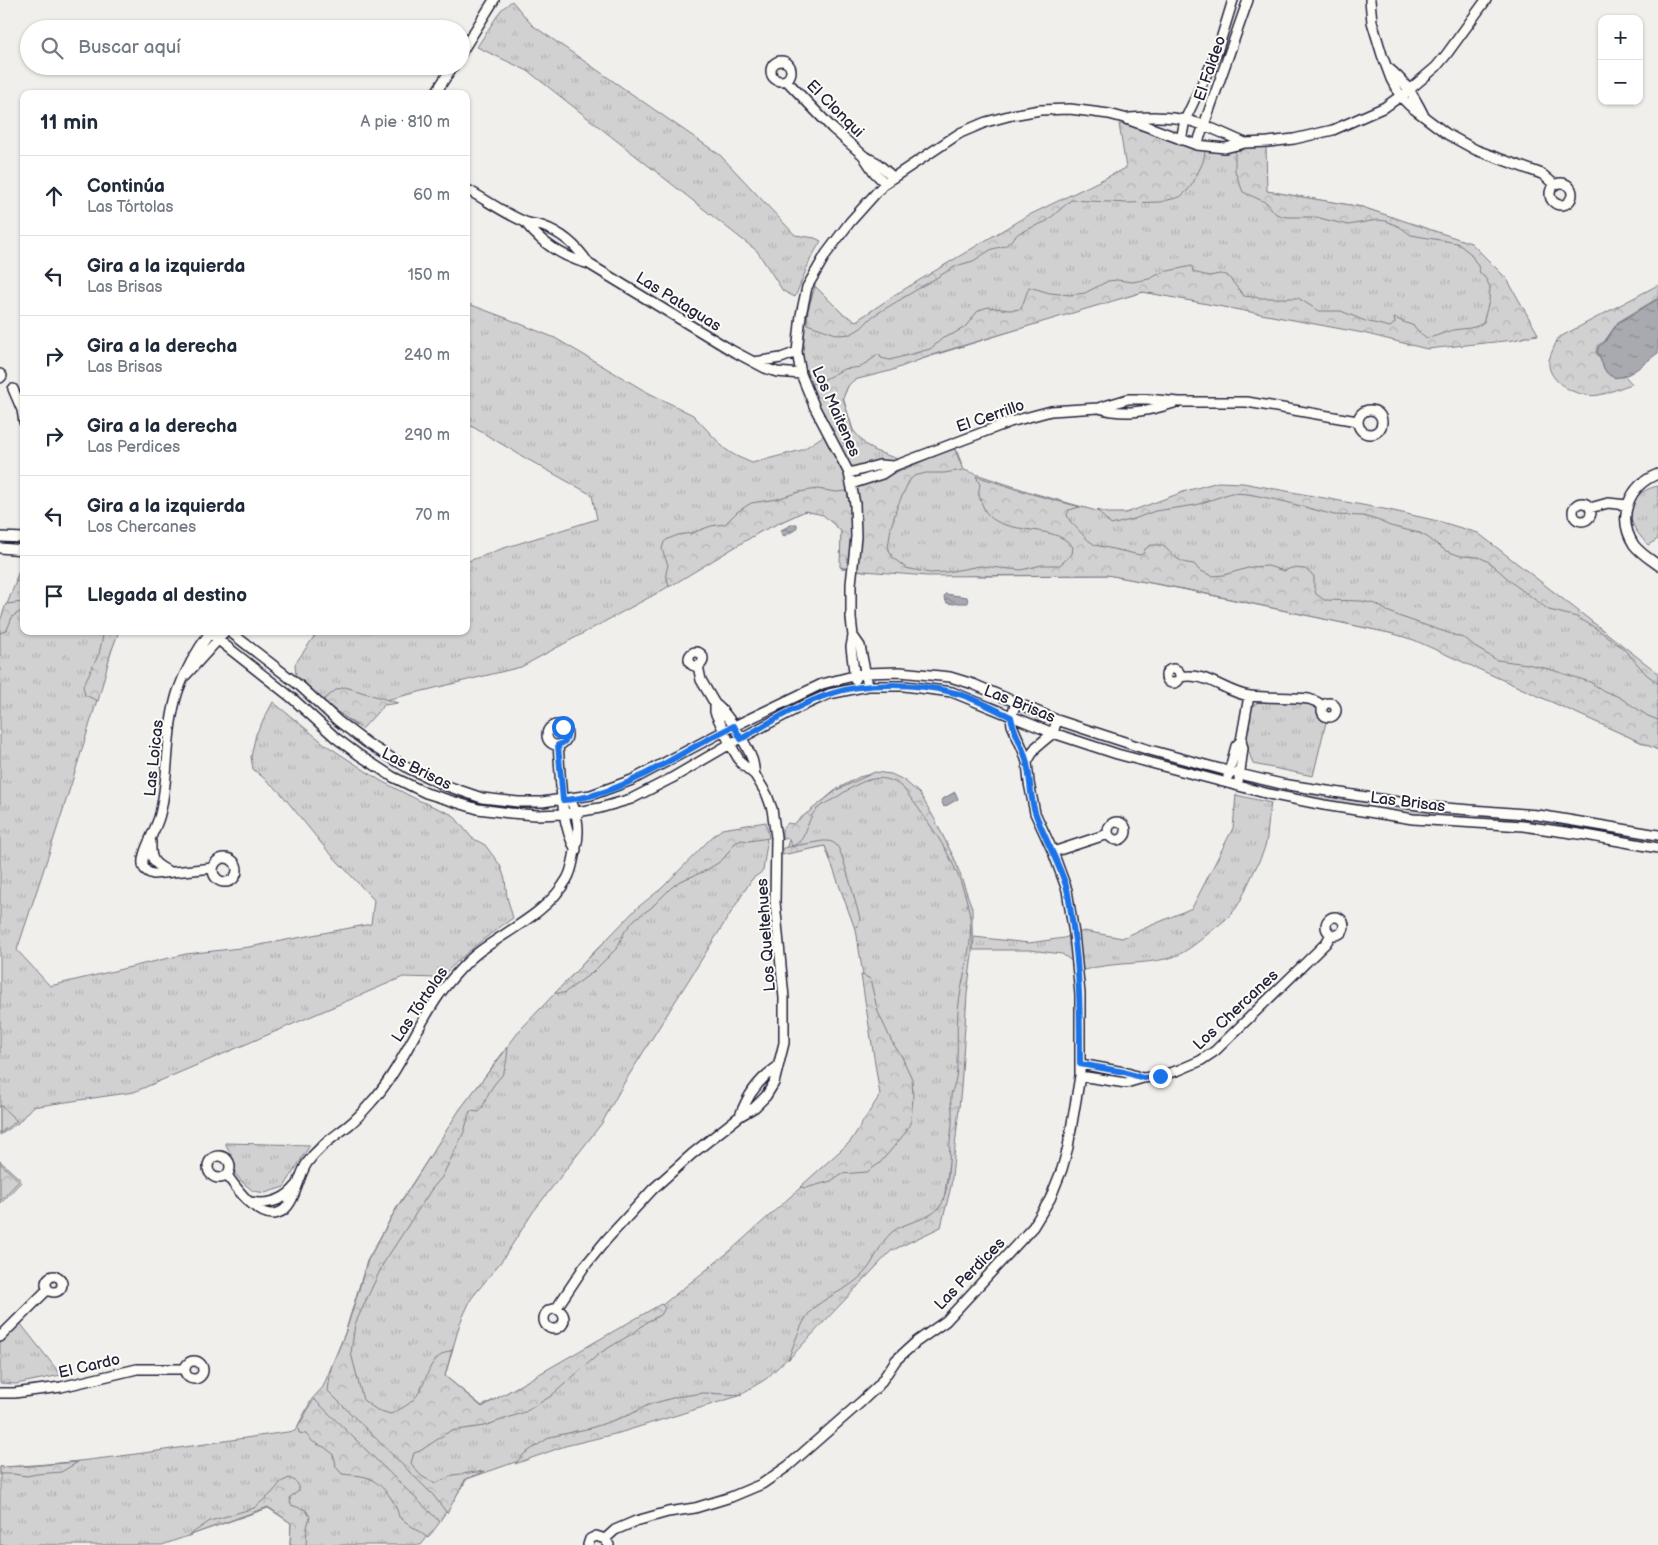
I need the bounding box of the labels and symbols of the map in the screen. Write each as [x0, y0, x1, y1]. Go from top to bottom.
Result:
street label: El Faldeo [1190, 33, 1230, 104]
street label: El Clonqui [802, 76, 868, 142]
street label: Las Pataguas [632, 268, 724, 336]
street label: Los Maitenes [807, 363, 864, 460]
street label: El Cerrillo [954, 396, 1027, 437]
street label: Las Brisas [981, 681, 1058, 727]
route start [552, 716, 575, 739]
street label: Las Loicas [141, 719, 168, 797]
street label: Las Brisas [378, 744, 454, 794]
street label: Las Brisas [1369, 788, 1446, 817]
street label: Los Queltehues [753, 878, 780, 992]
street label: Las Tórtolas [388, 964, 452, 1046]
street label: Los Chercanes [1190, 966, 1282, 1054]
route end [1149, 1065, 1172, 1088]
street label: Las Perdices [931, 1234, 1009, 1314]
street label: El Cardo [57, 1350, 122, 1383]

